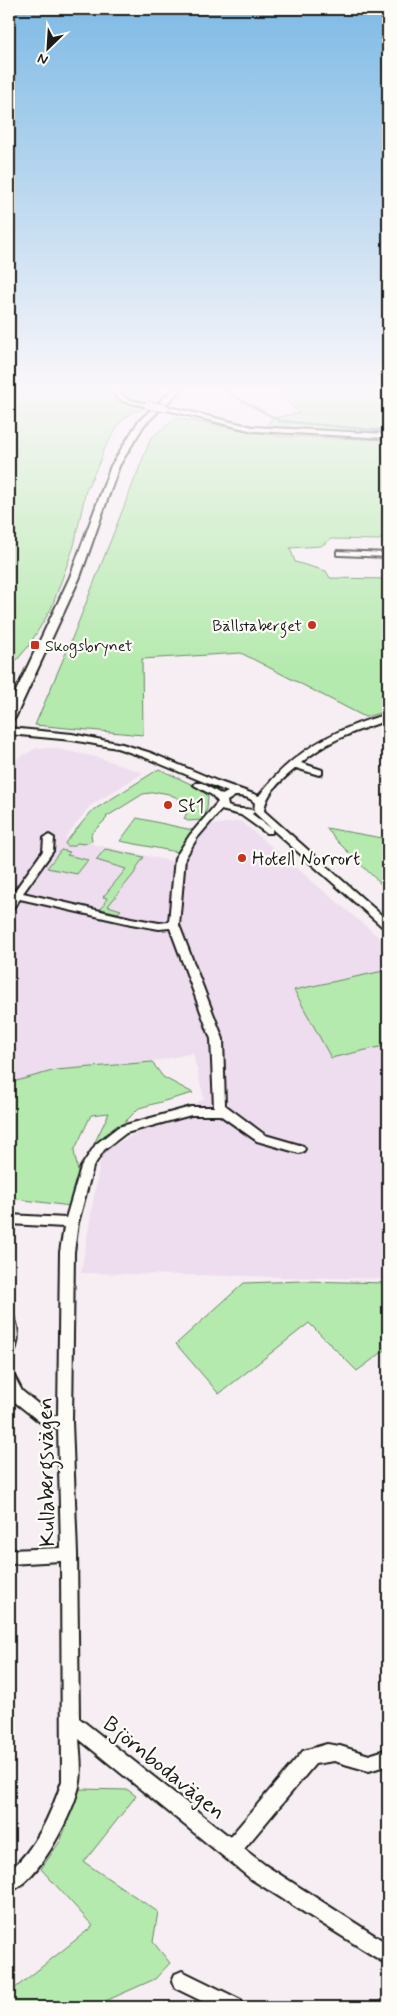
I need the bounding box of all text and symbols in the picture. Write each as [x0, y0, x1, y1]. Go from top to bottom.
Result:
north arrow [22, 22, 72, 72]
text: N [35, 49, 51, 69]
place label: Bällstaberget [212, 616, 302, 638]
marker: Bällstaberget [306, 619, 318, 631]
place label: Skogsbrynet [45, 636, 133, 658]
marker: Skogsbrynet [29, 639, 41, 651]
place label: St1 [178, 794, 204, 819]
marker: St1 [162, 799, 174, 811]
place label: Hotell Norrort [252, 847, 360, 872]
marker: Hotell Norrort [236, 852, 248, 864]
street label: Kullabergsvägen [32, 1397, 65, 1547]
street label: Björnbodavägen [96, 1711, 231, 1827]

